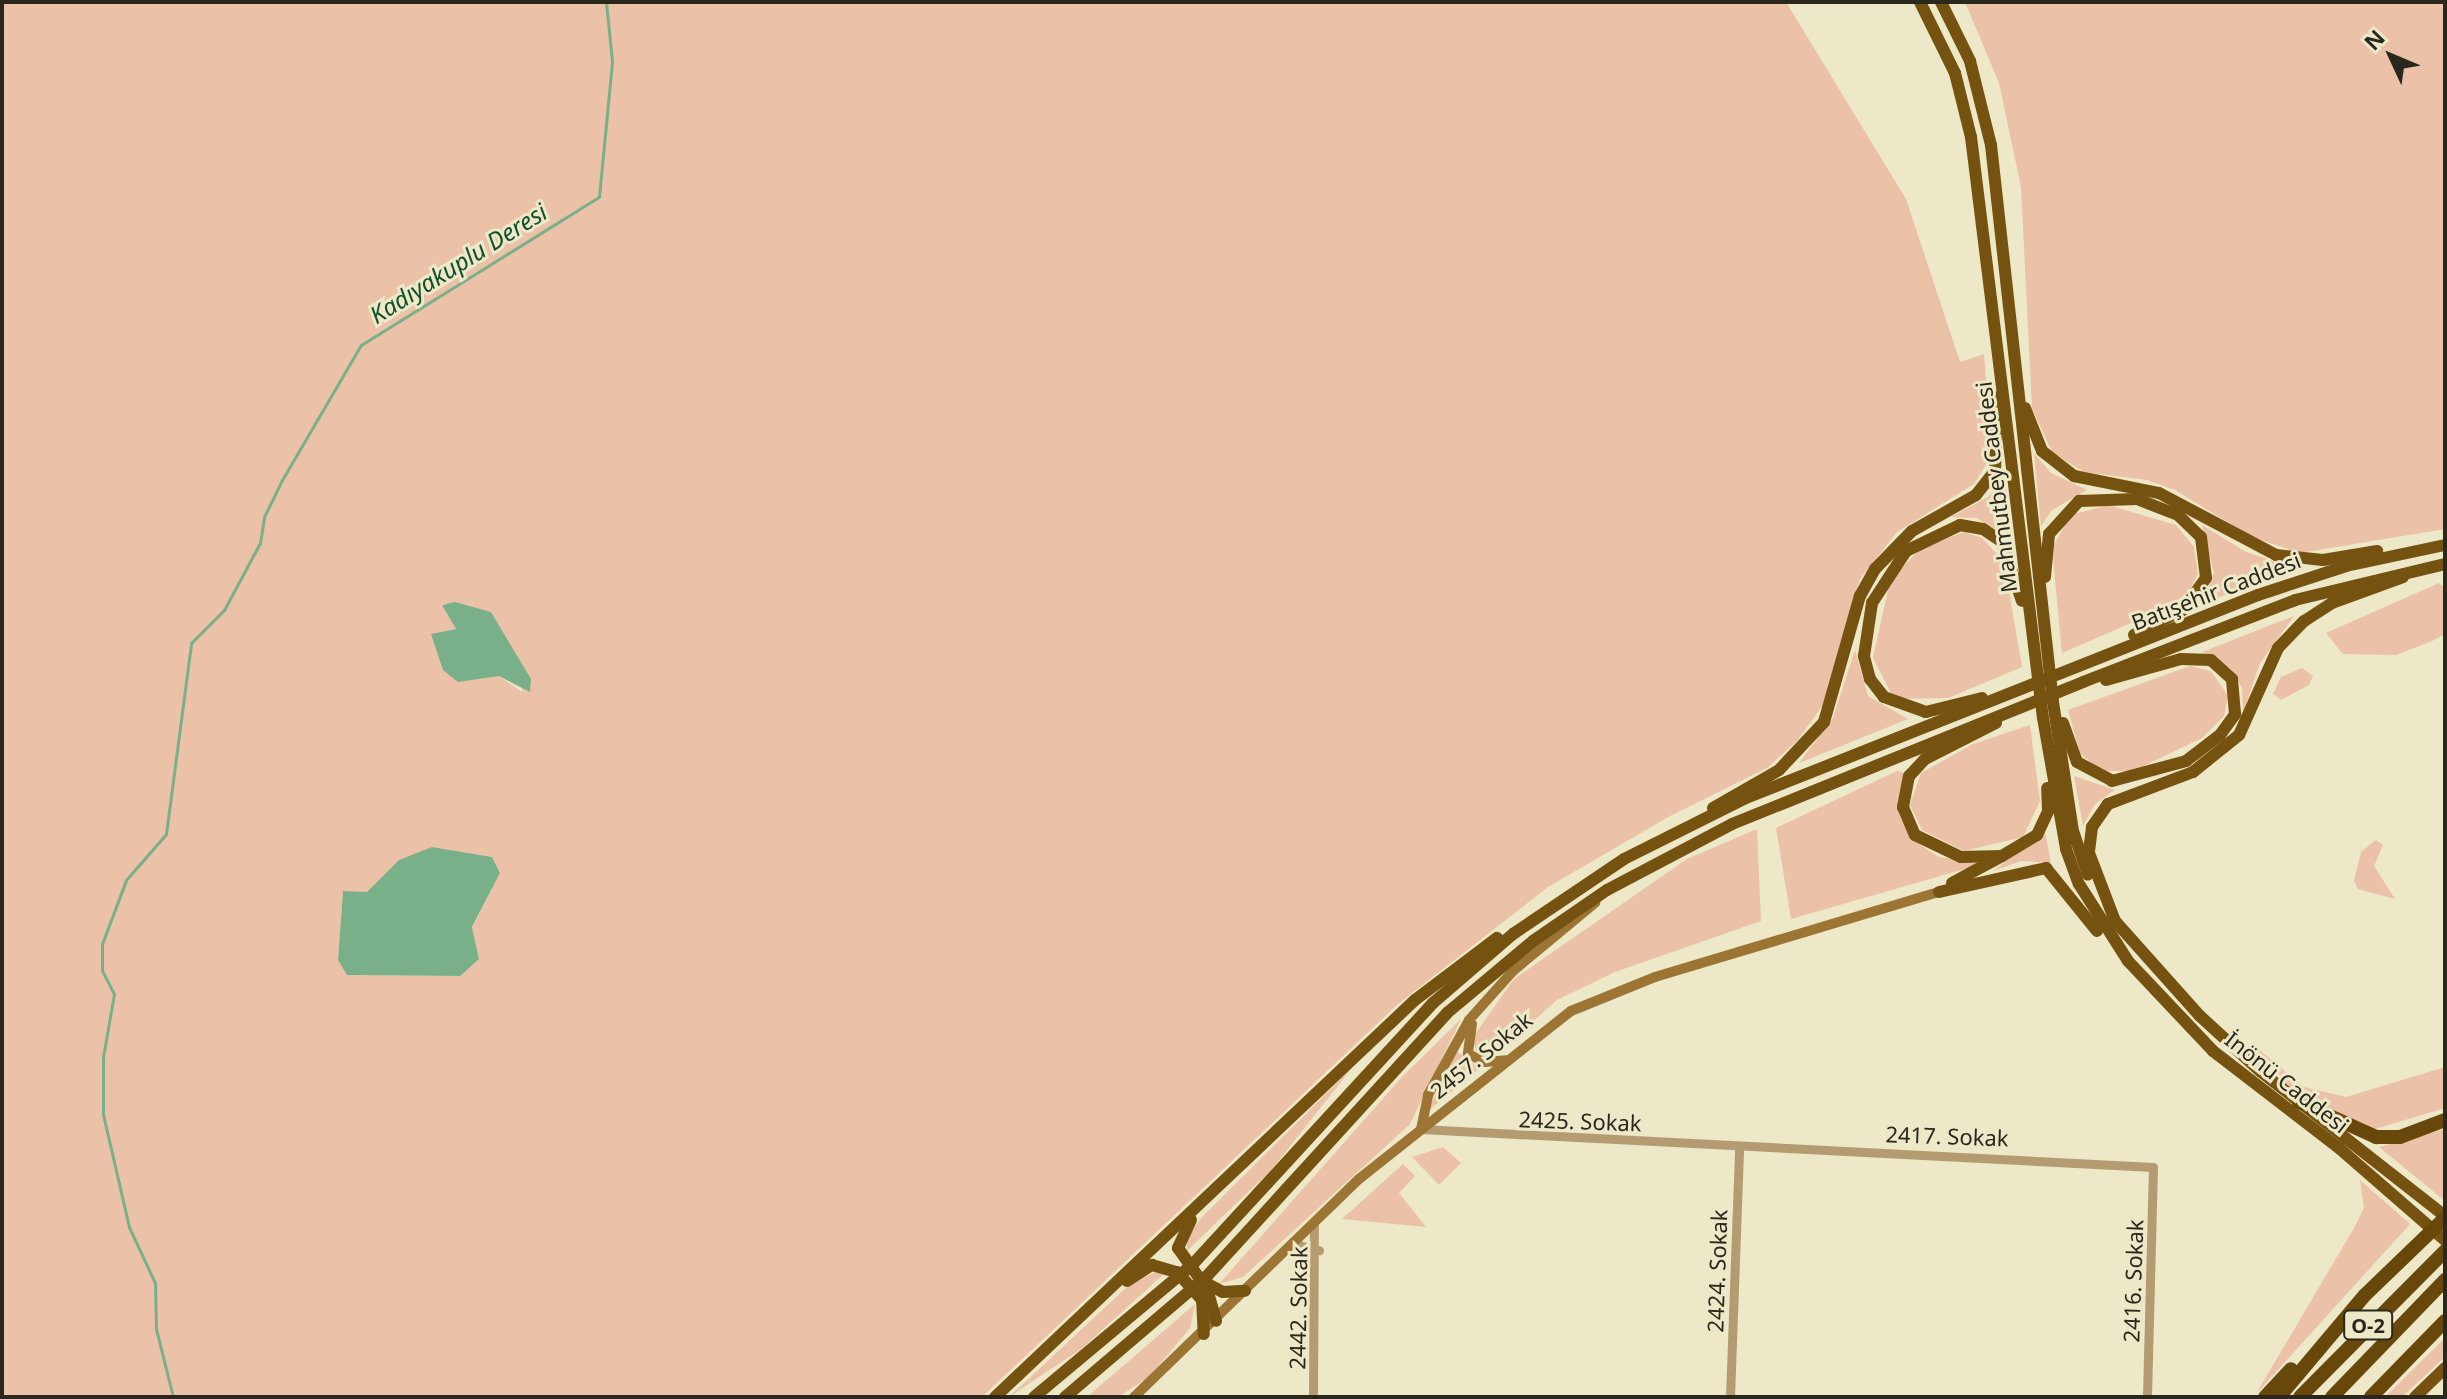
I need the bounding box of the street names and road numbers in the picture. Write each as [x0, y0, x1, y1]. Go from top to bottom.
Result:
street label: Mahmutbey Caddesi [1970, 380, 2022, 594]
street label: Batışehir Caddesi [2128, 547, 2304, 635]
street label: 2457. Sokak [1425, 1006, 1537, 1104]
street label: İnönü Caddesi [2220, 1026, 2354, 1138]
street label: 2425. Sokak [1518, 1106, 1642, 1136]
street label: 2417. Sokak [1885, 1121, 2009, 1151]
street label: 2424. Sokak [1702, 1209, 1732, 1333]
street label: 2416. Sokak [2118, 1219, 2148, 1343]
street label: 2442. Sokak [1284, 1246, 1312, 1370]
road number: O-2 [2342, 1309, 2394, 1341]

